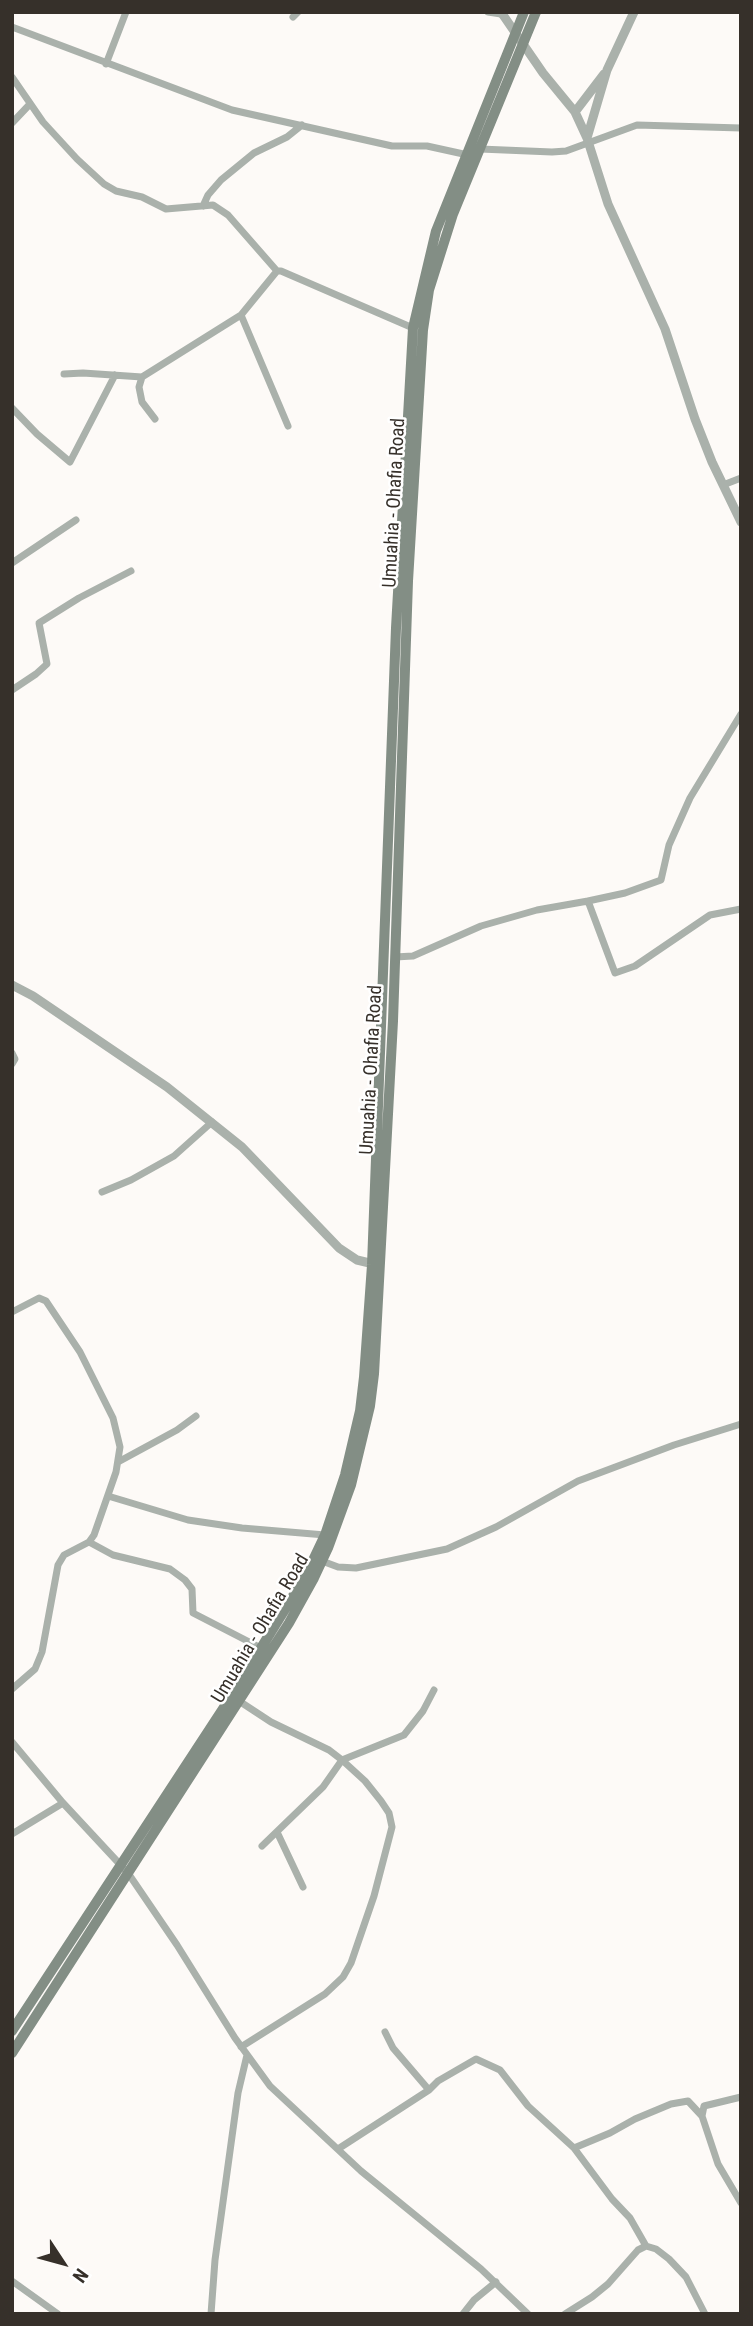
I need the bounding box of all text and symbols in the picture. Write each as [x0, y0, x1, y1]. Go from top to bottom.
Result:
street label: Umuahia - Ohafia Road [379, 418, 411, 588]
street label: Umuahia - Ohafia Road [356, 985, 388, 1155]
street label: Umuahia - Ohafia Road [207, 1550, 315, 1708]
north arrow [28, 2228, 98, 2298]
text: N [68, 2264, 93, 2287]

